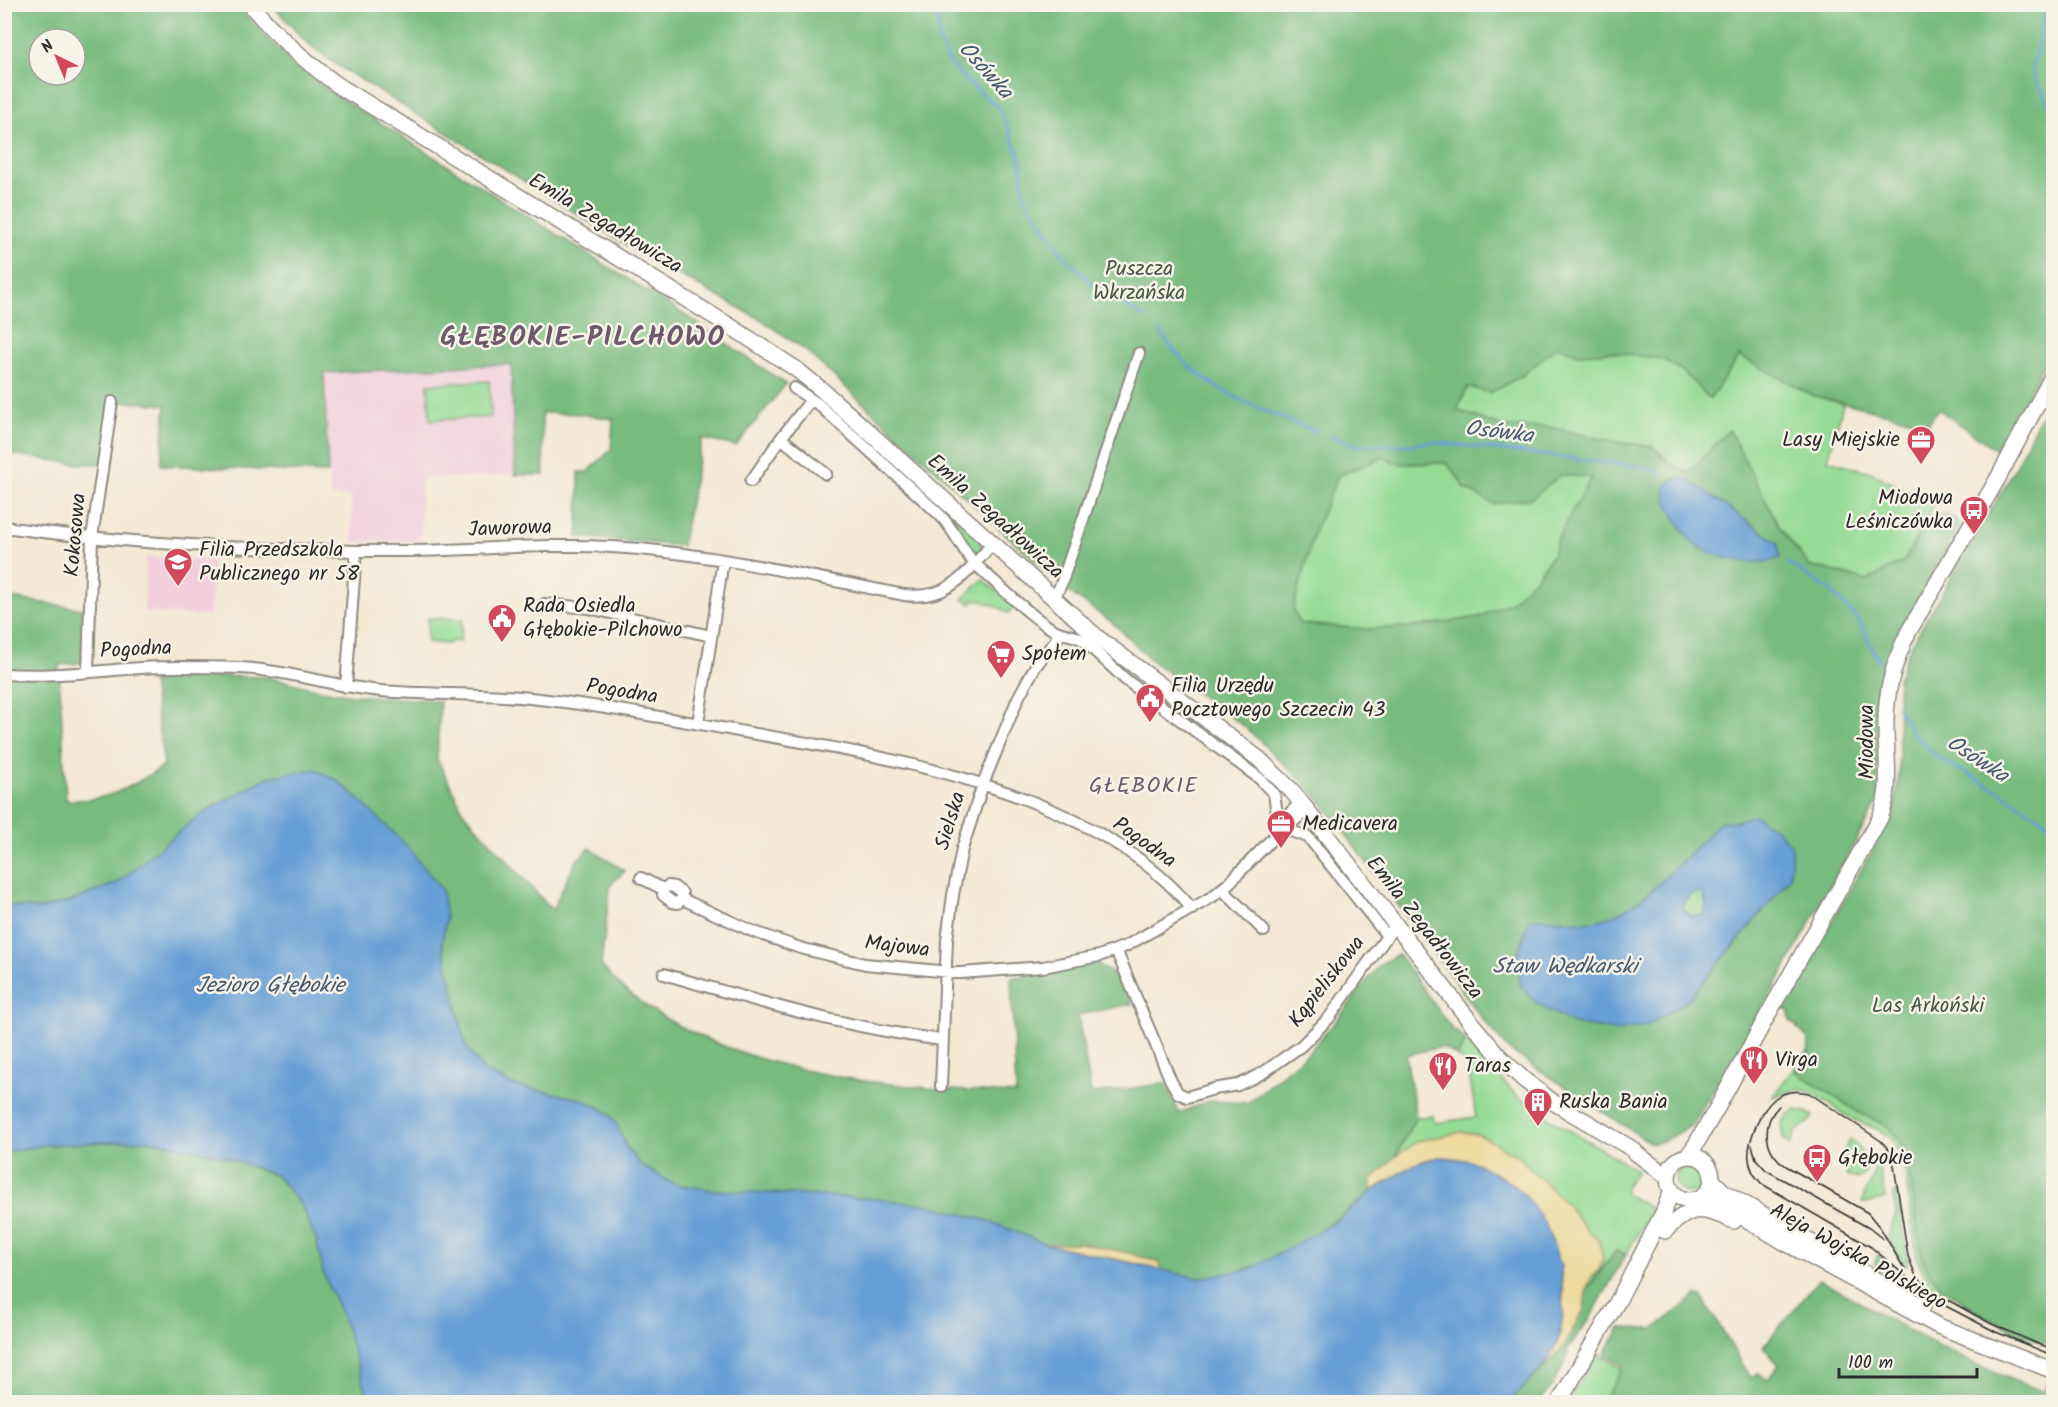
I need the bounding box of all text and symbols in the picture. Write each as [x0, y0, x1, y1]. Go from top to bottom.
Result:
north arrow [27, 27, 87, 87]
water label: Osówka [949, 34, 1022, 109]
text: N [36, 35, 60, 60]
street label: Emila Zegadłowicza [522, 165, 688, 283]
park label: Puszcza Wkrzańska [1093, 253, 1185, 310]
district label: GŁĘBOKIE-PILCHOWO [440, 316, 726, 359]
water label: Osówka [1463, 411, 1537, 455]
place label: Lasy Miejskie [1782, 424, 1901, 457]
office icon: Lasy Miejskie [1905, 424, 1937, 466]
street label: Emila Zegadłowicza [919, 446, 1071, 588]
place label: Miodowa Leśniczówka [1845, 482, 1953, 539]
street label: Kokosowa [56, 492, 96, 578]
bus stop icon: Miodowa Leśniczówka [1958, 494, 1990, 536]
street label: Jaworowa [468, 511, 552, 547]
place label: Filia Przedszkola Publicznego nr 58 [199, 534, 360, 591]
school or university icon: Filia Przedszkola Publicznego nr 58 [162, 546, 194, 588]
place label: Rada Osiedla Głębokie-Pilchowo [523, 590, 682, 647]
public building icon: Rada Osiedla Głębokie-Pilchowo [486, 602, 518, 644]
street label: Pogodna [99, 632, 173, 668]
supermarket icon: Społem [985, 638, 1017, 680]
place label: Społem [1022, 638, 1086, 671]
street label: Pogodna [584, 670, 660, 714]
place label: Filia Urzędu Pocztowego Szczecin 43 [1171, 670, 1386, 727]
public building icon: Filia Urzędu Pocztowego Szczecin 43 [1134, 682, 1166, 724]
street label: Miodowa [1851, 704, 1884, 780]
water label: Osówka [1939, 727, 2017, 794]
district label: GŁĘBOKIE [1089, 769, 1199, 804]
street label: Sielska [927, 788, 975, 854]
office icon: Medicavera [1265, 808, 1297, 850]
place label: Medicavera [1302, 808, 1398, 841]
street label: Pogodna [1105, 809, 1183, 877]
street label: Emila Zegadłowicza [1357, 849, 1491, 1007]
street label: Majowa [863, 927, 931, 967]
street label: Kąpieliskowa [1280, 929, 1374, 1035]
water label: Staw Wędkarski [1493, 950, 1642, 985]
water label: Jezioro Głębokie [195, 969, 347, 1004]
park label: Las Arkoński [1872, 990, 1985, 1023]
restaurant icon: Virga [1738, 1044, 1770, 1086]
place label: Virga [1775, 1044, 1818, 1077]
restaurant icon: Taras [1427, 1050, 1459, 1092]
place label: Taras [1464, 1050, 1511, 1083]
building icon: Ruska Bania [1522, 1086, 1554, 1128]
place label: Ruska Bania [1559, 1086, 1668, 1119]
bus stop icon: Głębokie [1801, 1142, 1833, 1184]
place label: Głębokie [1838, 1142, 1913, 1175]
street label: Aleja Wojska Polskiego [1763, 1195, 1953, 1319]
scale bar [1839, 1341, 1977, 1379]
text: 100 m [1848, 1349, 1893, 1378]

